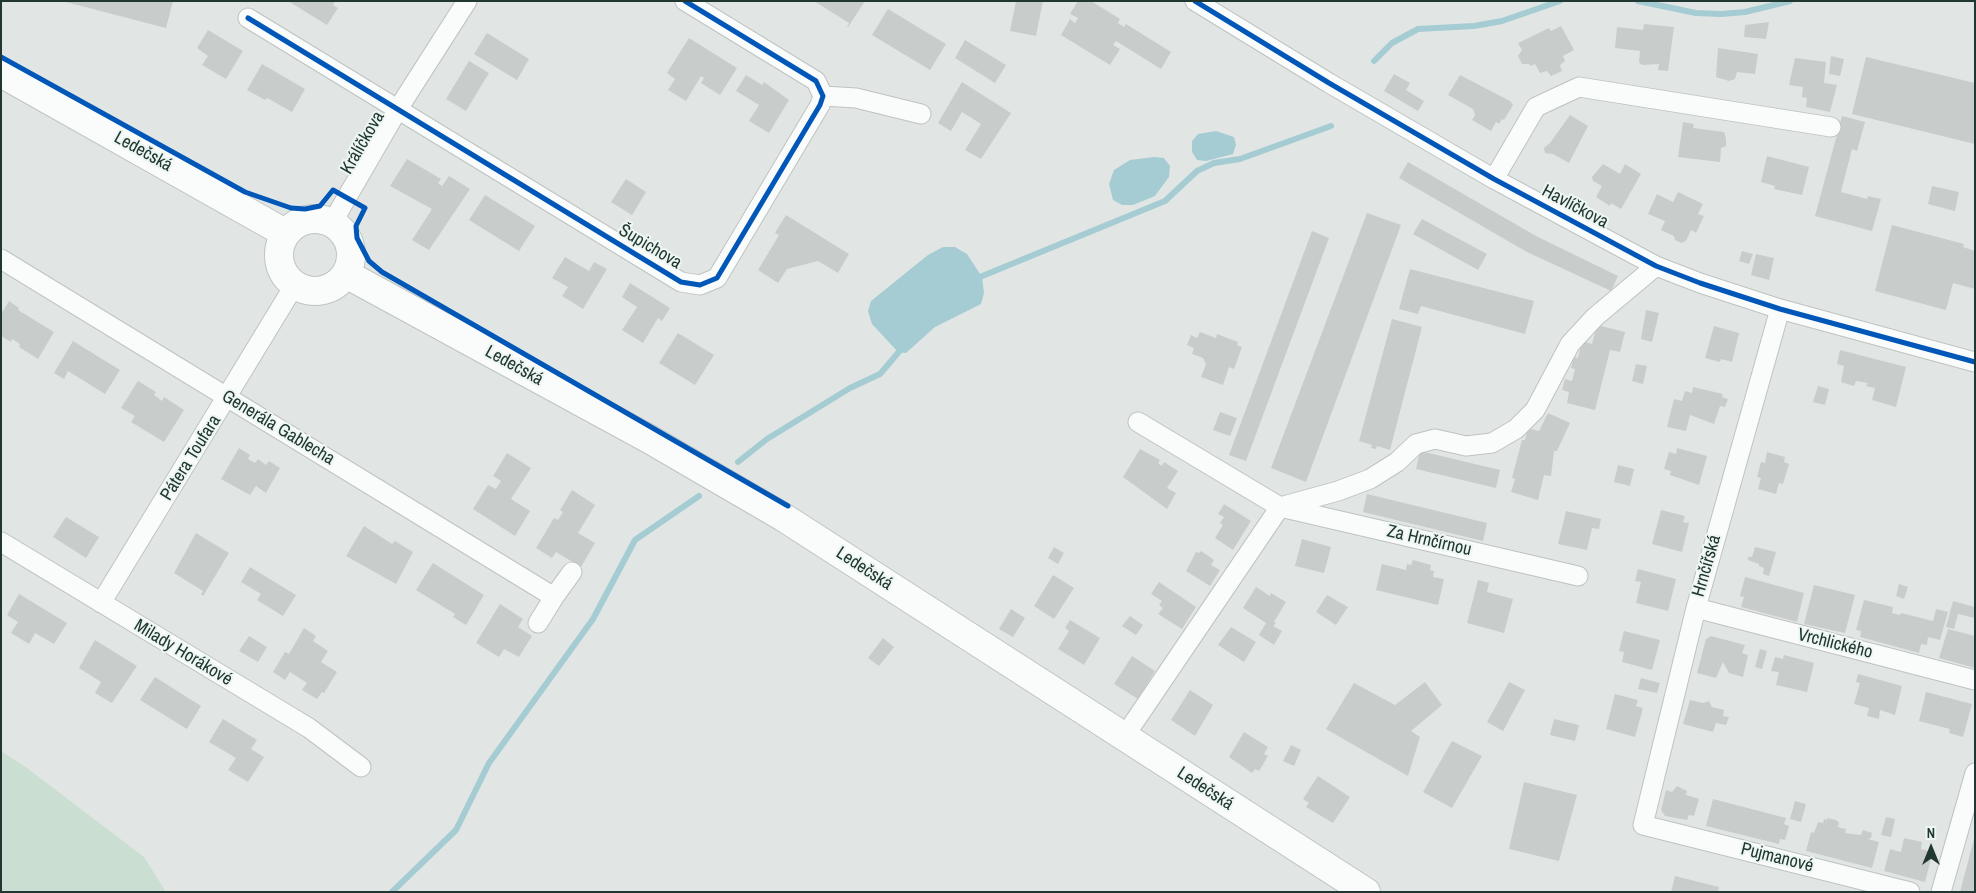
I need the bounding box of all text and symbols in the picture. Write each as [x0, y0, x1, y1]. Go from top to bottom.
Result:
street label: Králíčkova [336, 108, 390, 178]
street label: Ledečská [110, 127, 176, 177]
street label: Havlíčkova [1538, 181, 1612, 233]
street label: Šupichova [615, 220, 685, 274]
street label: Ledečská [481, 341, 547, 391]
street label: Generála Gablecha [218, 386, 338, 470]
street label: Pátera Toufara [156, 411, 226, 505]
street label: Za Hrnčírnou [1385, 521, 1473, 561]
street label: Hrnčířská [1688, 533, 1726, 599]
street label: Ledečská [832, 543, 896, 595]
street label: Milady Horákové [130, 615, 236, 691]
street label: Vrchlického [1795, 624, 1875, 664]
street label: Ledečská [1173, 763, 1237, 815]
north arrow [1906, 823, 1956, 873]
text: N [1927, 824, 1935, 842]
street label: Pujmanové [1739, 839, 1815, 877]

